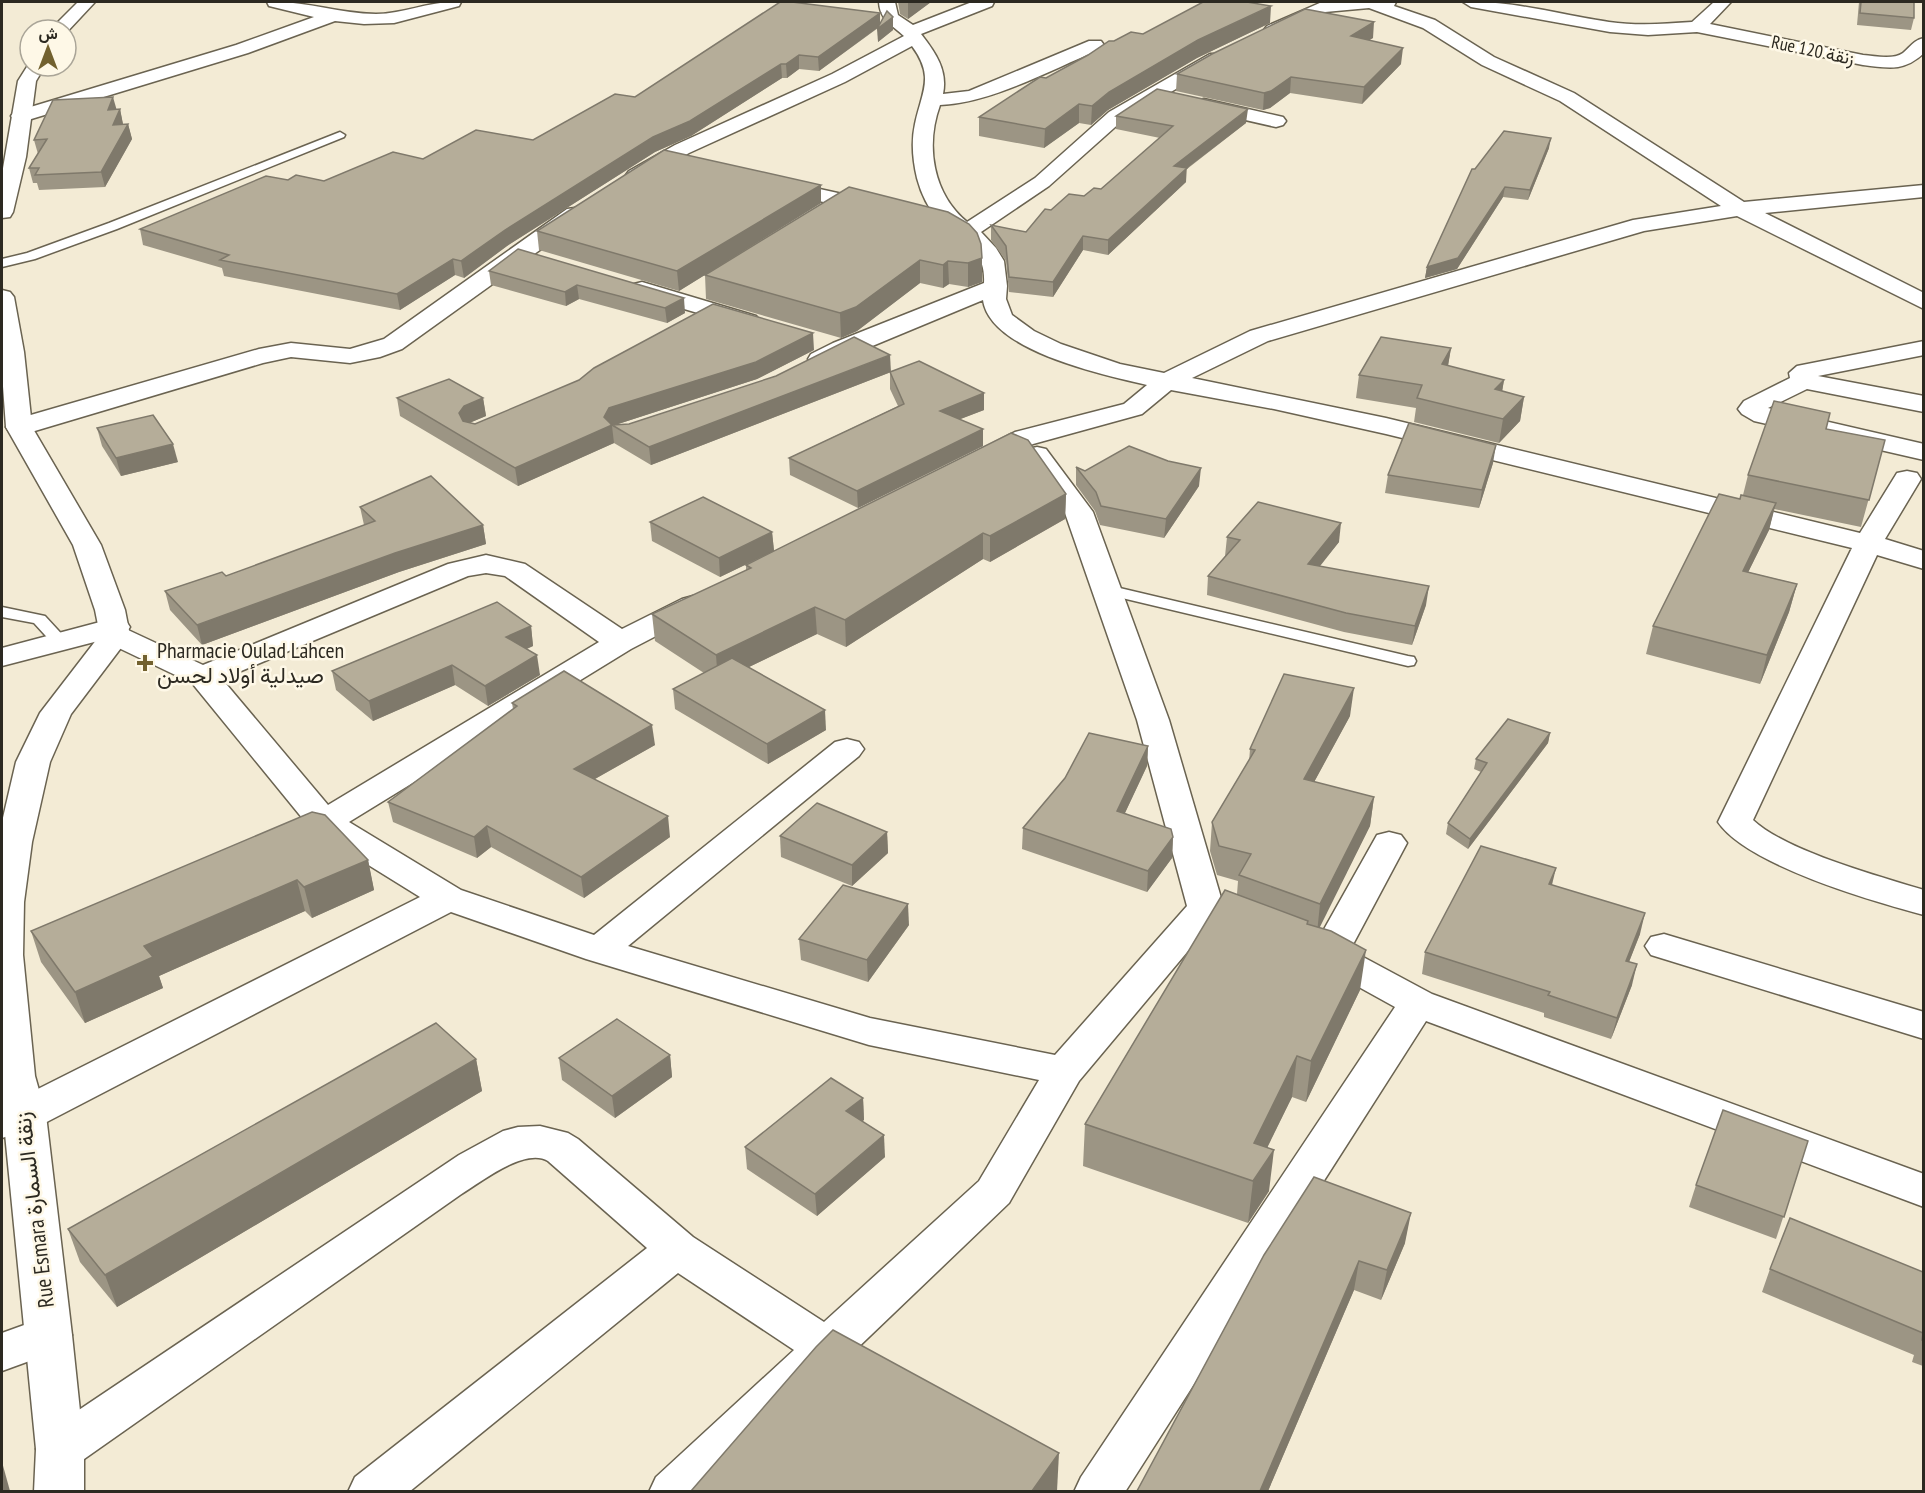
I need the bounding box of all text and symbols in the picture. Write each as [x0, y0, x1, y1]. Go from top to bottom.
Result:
north arrow [18, 18, 78, 78]
text: ش [38, 23, 58, 43]
street label: Rue 120 زنقة [1769, 30, 1857, 70]
place label: Pharmacie Oulad Lahcen صيدلية أولاد لحسن [157, 636, 344, 689]
marker: Pharmacie Oulad Lahcen صيدلية أولاد لحسن [138, 656, 152, 670]
street label: Rue Esmara زنقة السمارة [8, 1110, 60, 1310]

